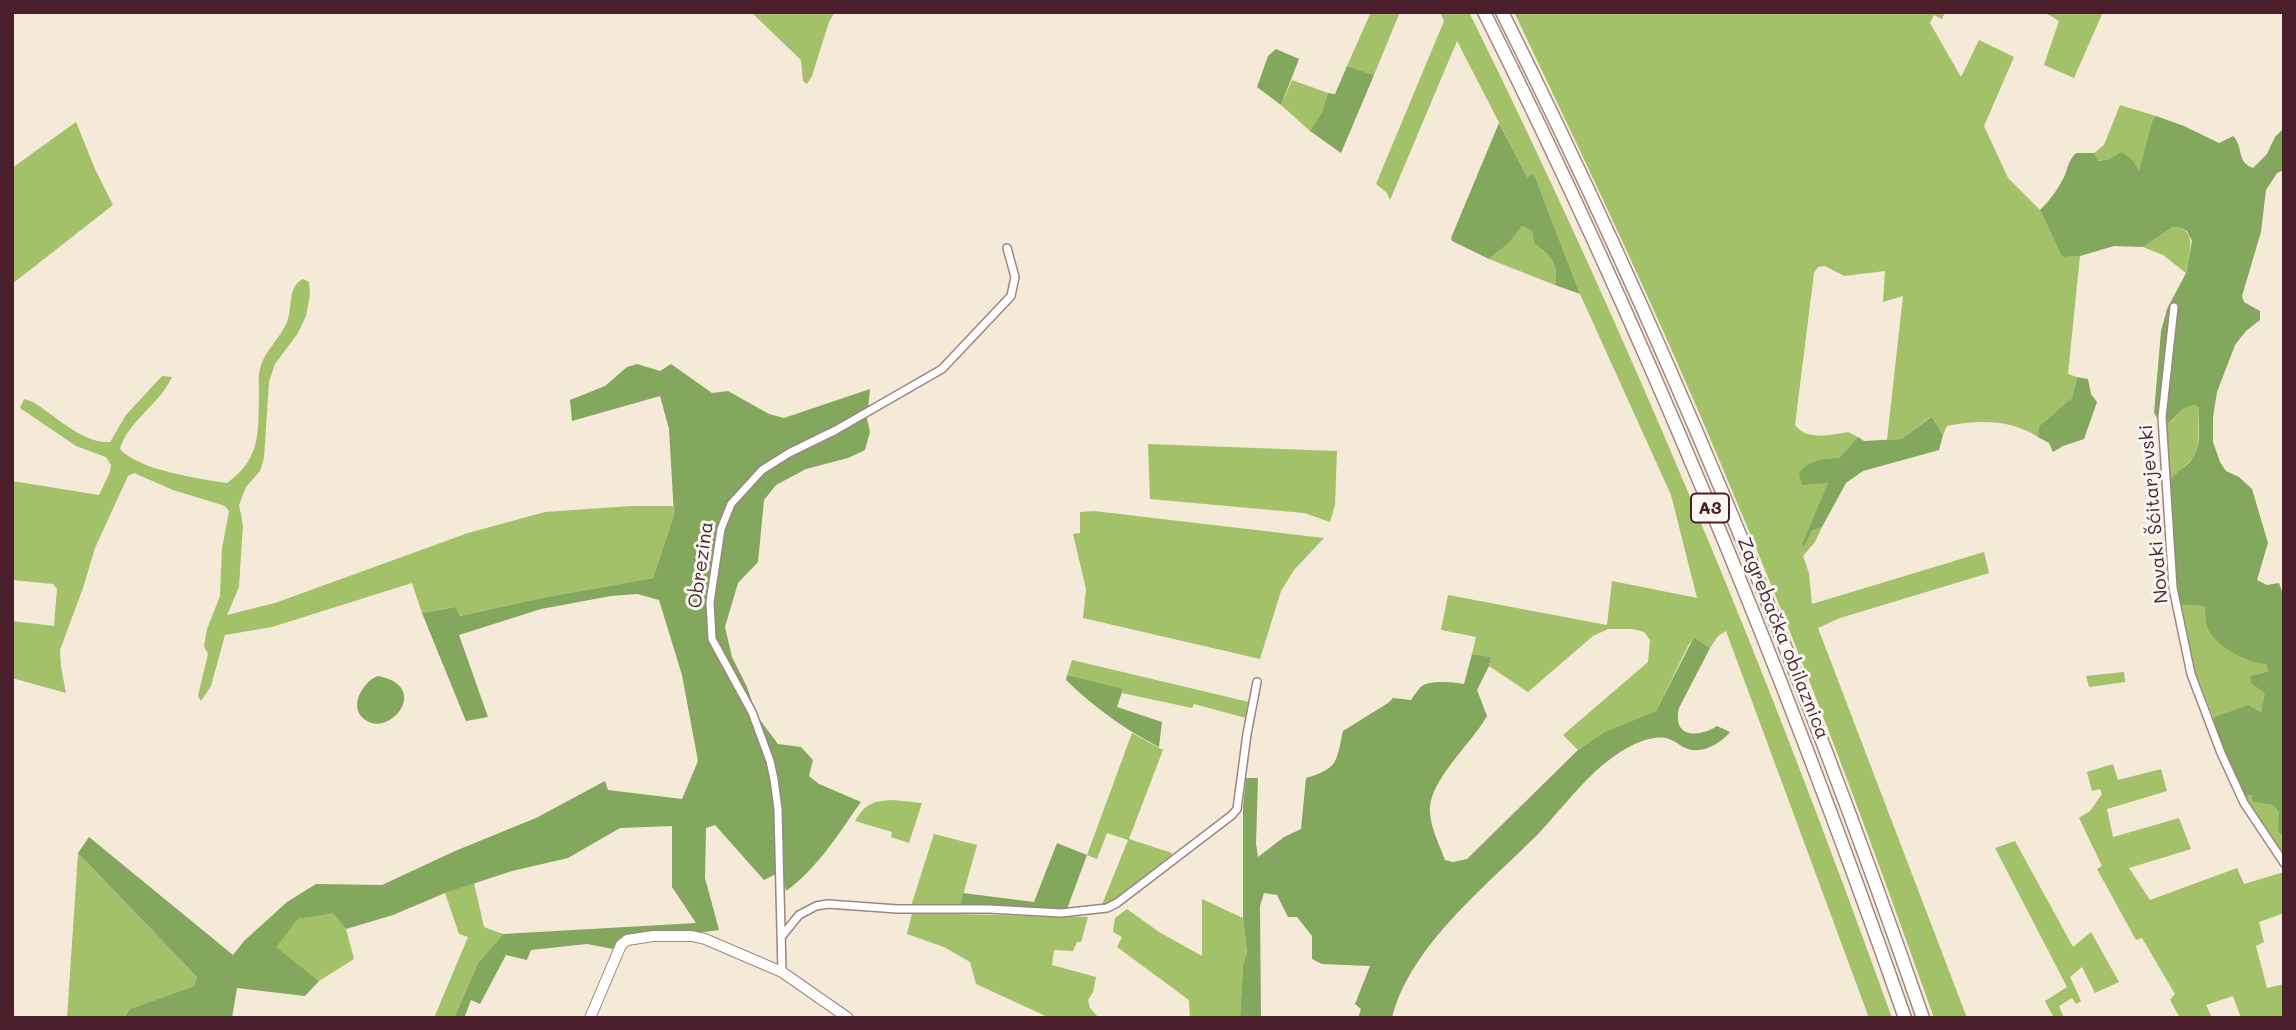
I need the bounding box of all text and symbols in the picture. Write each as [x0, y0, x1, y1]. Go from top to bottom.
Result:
street label: Novaki Šćitarjevski [2135, 423, 2173, 605]
road number: A3 [1691, 494, 1729, 522]
street label: Obrezina [684, 520, 718, 610]
street label: Zagrebačka obilaznica [1732, 534, 1834, 742]

